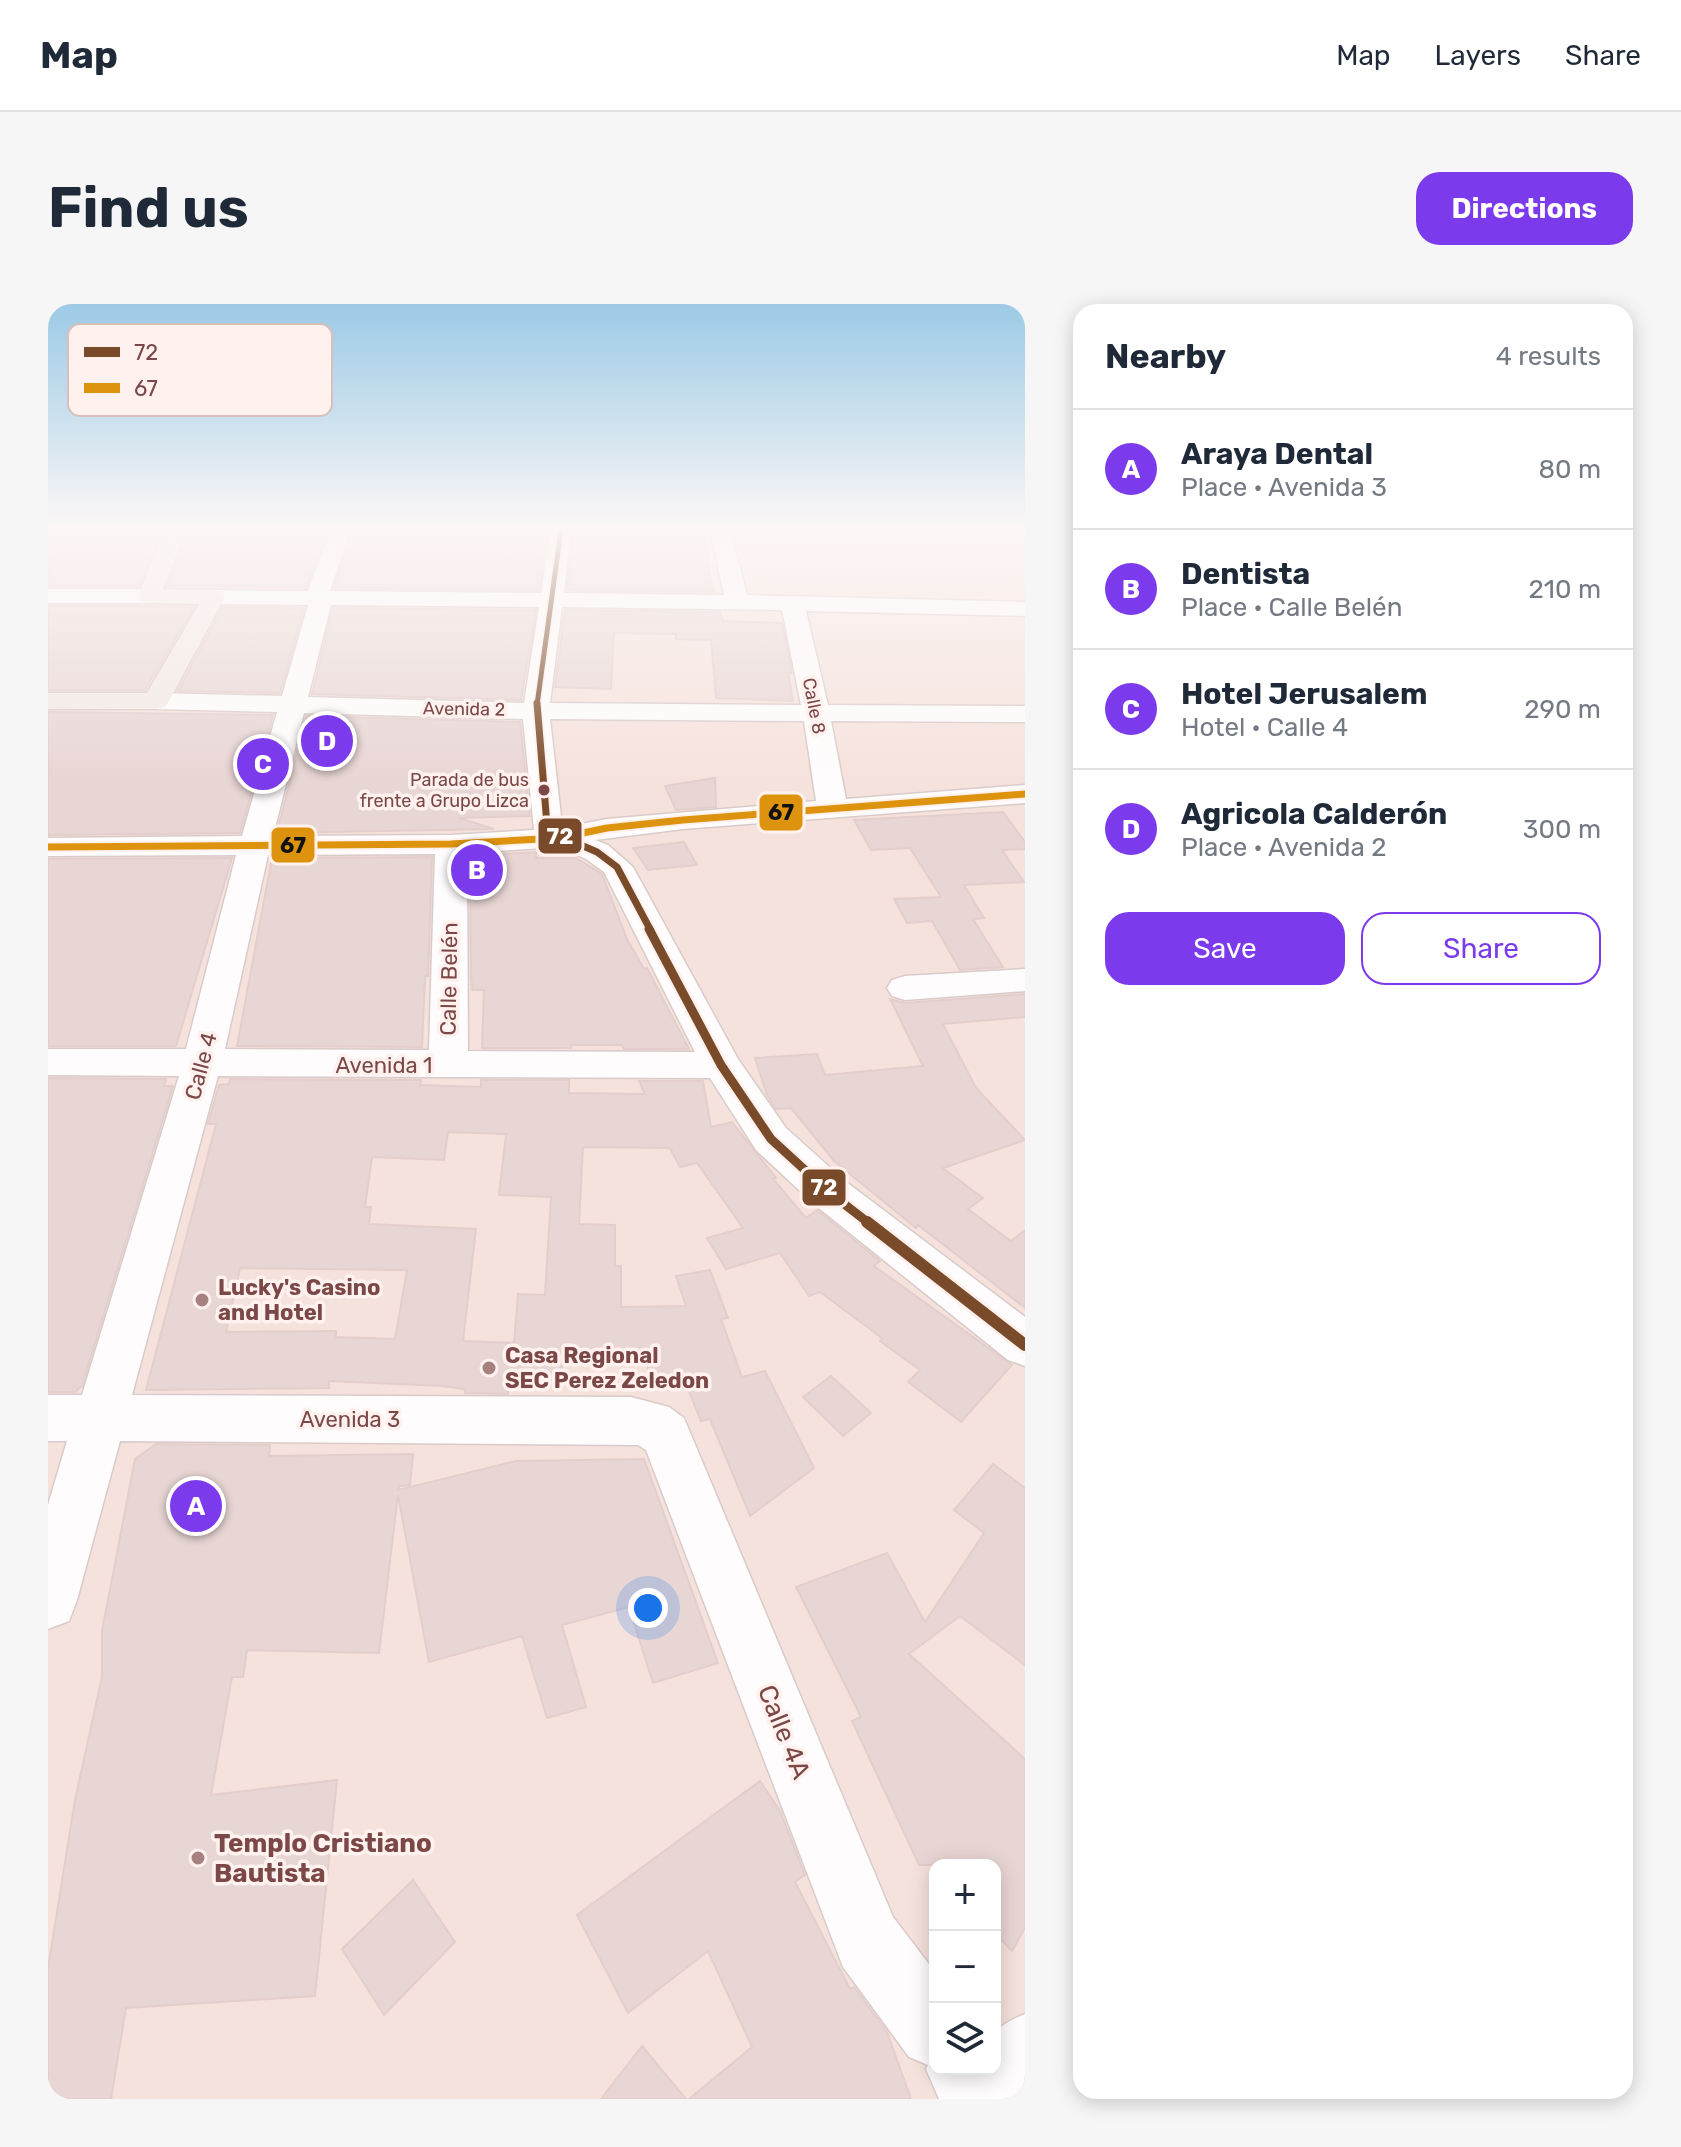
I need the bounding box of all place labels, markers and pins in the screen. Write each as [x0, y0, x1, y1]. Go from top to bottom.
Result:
pin: D [301, 711, 353, 771]
pin: C [237, 734, 289, 794]
place label: Parada de bus frente a Grupo Lizca [360, 769, 529, 812]
marker: Parada de bus frente a Grupo Lizca [536, 782, 552, 798]
pin: B [451, 840, 503, 900]
place label: Lucky's Casino and Hotel [218, 1274, 380, 1326]
marker: Lucky's Casino and Hotel [193, 1291, 211, 1309]
place label: Casa Regional SEC Perez Zeledon [505, 1342, 709, 1394]
marker: Casa Regional SEC Perez Zeledon [480, 1359, 498, 1377]
pin: A [170, 1476, 222, 1536]
place label: Templo Cristiano Bautista [214, 1828, 432, 1889]
marker: Templo Cristiano Bautista [189, 1849, 207, 1867]

